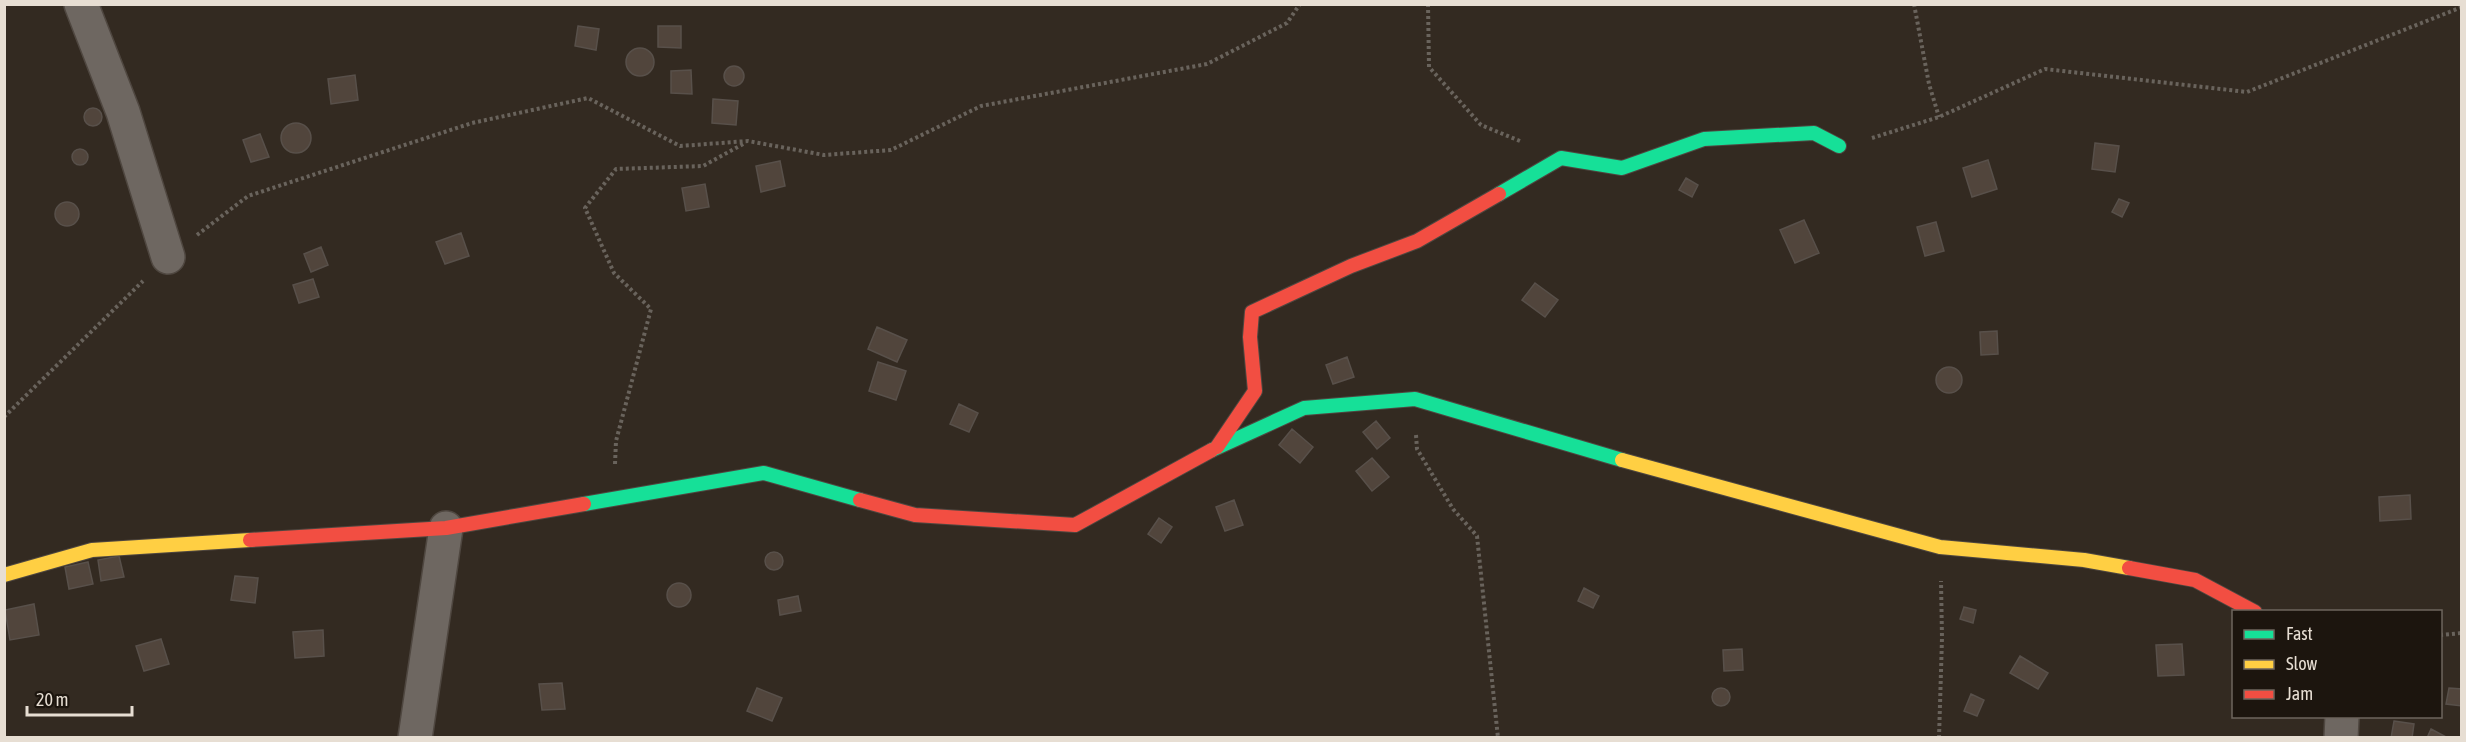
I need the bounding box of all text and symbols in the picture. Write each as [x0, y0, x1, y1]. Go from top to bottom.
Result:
legend [2232, 610, 2442, 718]
text: Fast [2286, 623, 2313, 644]
text: Slow [2286, 653, 2317, 674]
scale bar [27, 679, 132, 717]
text: Jam [2286, 683, 2313, 704]
text: 20 m [36, 689, 68, 710]

